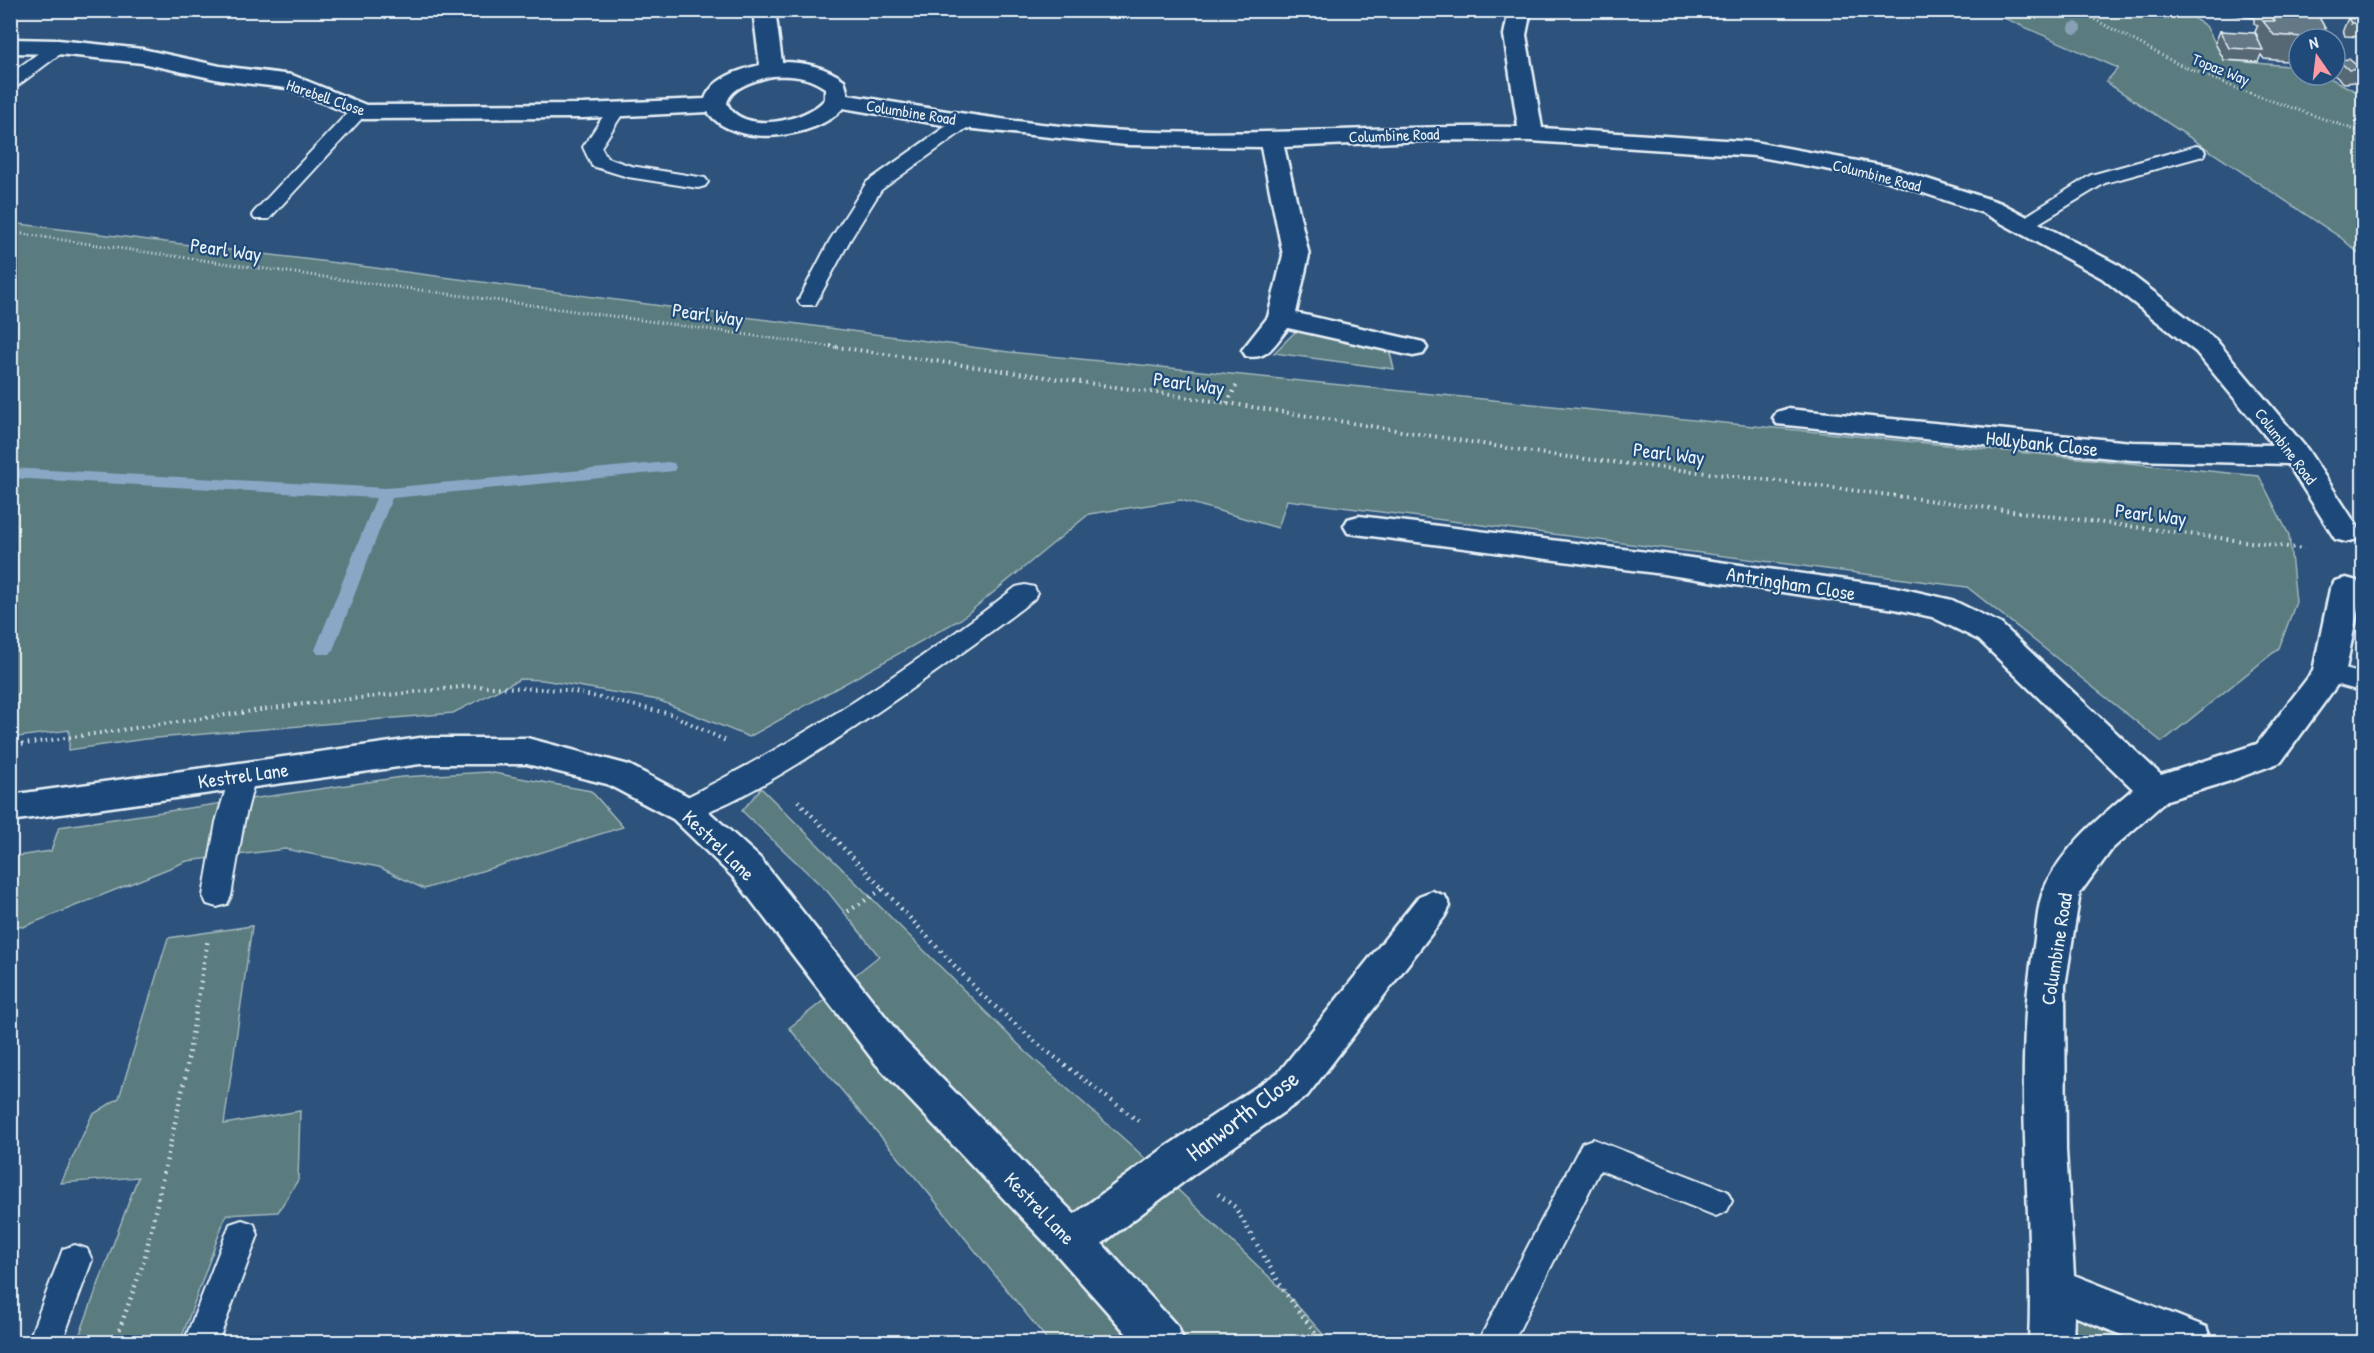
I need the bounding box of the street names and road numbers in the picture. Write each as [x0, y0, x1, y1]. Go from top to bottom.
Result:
street label: Topaz Way [2189, 47, 2253, 91]
street label: Harebell Close [284, 73, 369, 121]
street label: Columbine Road [865, 94, 957, 130]
street label: Columbine Road [1348, 122, 1440, 148]
street label: Columbine Road [1830, 153, 1924, 197]
street label: Pearl Way [189, 231, 263, 267]
street label: Pearl Way [671, 296, 745, 332]
street label: Pearl Way [1152, 365, 1226, 401]
street label: Columbine Road [2250, 403, 2322, 489]
street label: Hollybank Close [1985, 424, 2099, 462]
street label: Pearl Way [1632, 435, 1706, 471]
street label: Pearl Way [2114, 496, 2188, 532]
street label: Antringham Close [1725, 559, 1857, 607]
street label: Kestrel Lane [196, 755, 290, 795]
street label: Kestrel Lane [677, 804, 761, 886]
street label: Columbine Road [2034, 891, 2078, 1007]
street label: Hanworth Close [1179, 1062, 1305, 1168]
street label: Kestrel Lane [999, 1166, 1081, 1250]

